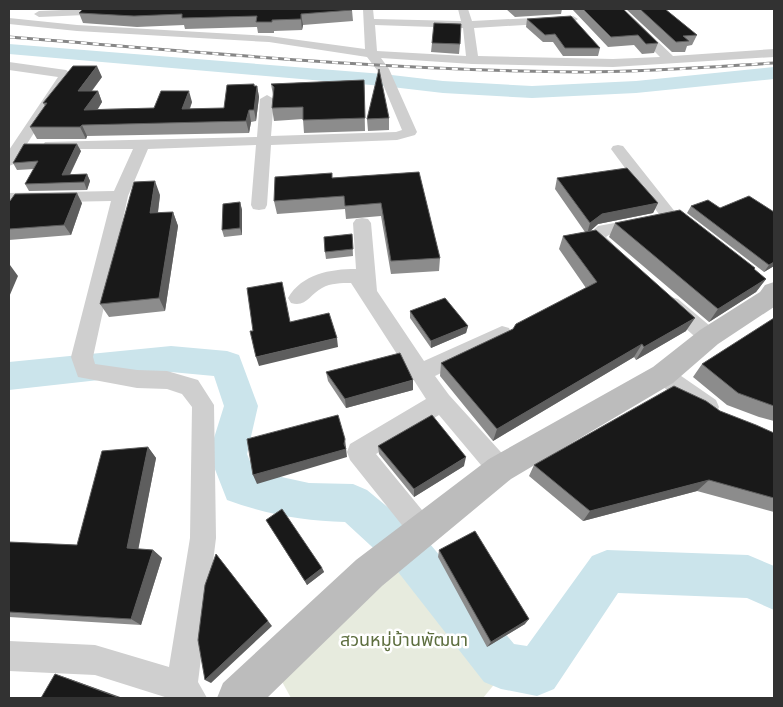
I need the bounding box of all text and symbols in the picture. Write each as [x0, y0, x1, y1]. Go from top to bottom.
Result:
park label: สวนหมู่บ้านพัฒนา [340, 630, 468, 652]

